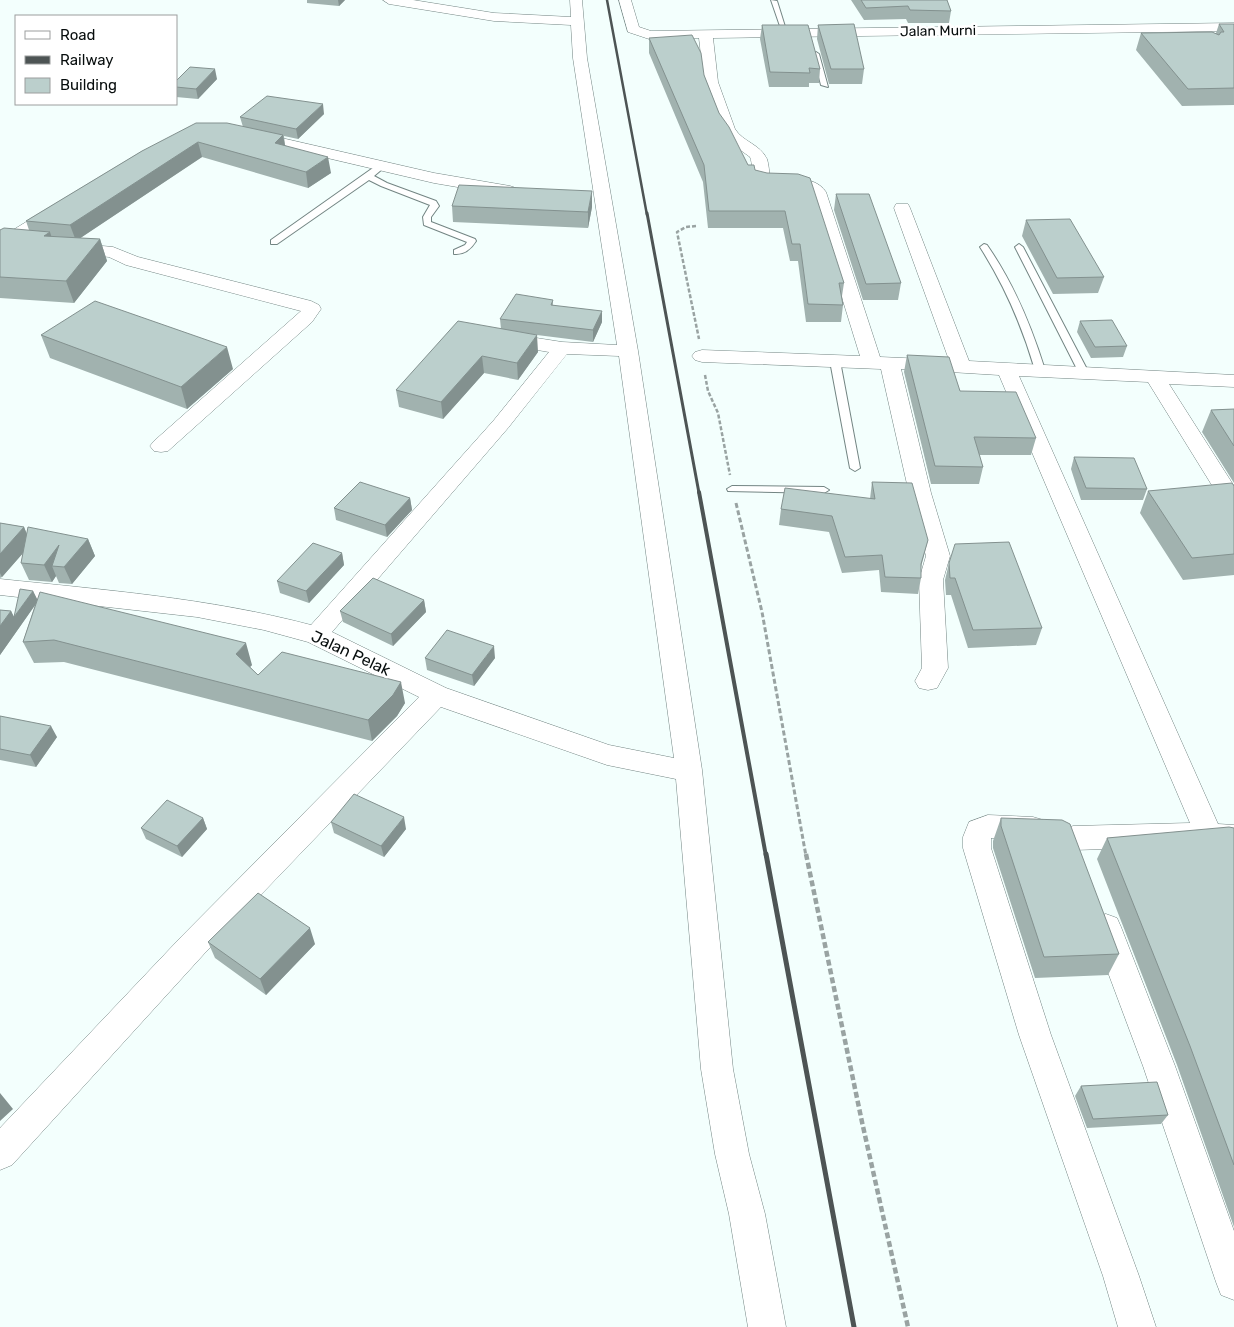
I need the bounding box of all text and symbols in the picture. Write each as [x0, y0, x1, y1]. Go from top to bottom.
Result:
legend [15, 15, 178, 105]
street label: Jalan Murni [900, 22, 976, 40]
text: Road [60, 26, 96, 44]
text: Railway [60, 51, 114, 69]
text: Building [60, 76, 117, 94]
street label: Jalan Pelak [308, 626, 394, 680]

